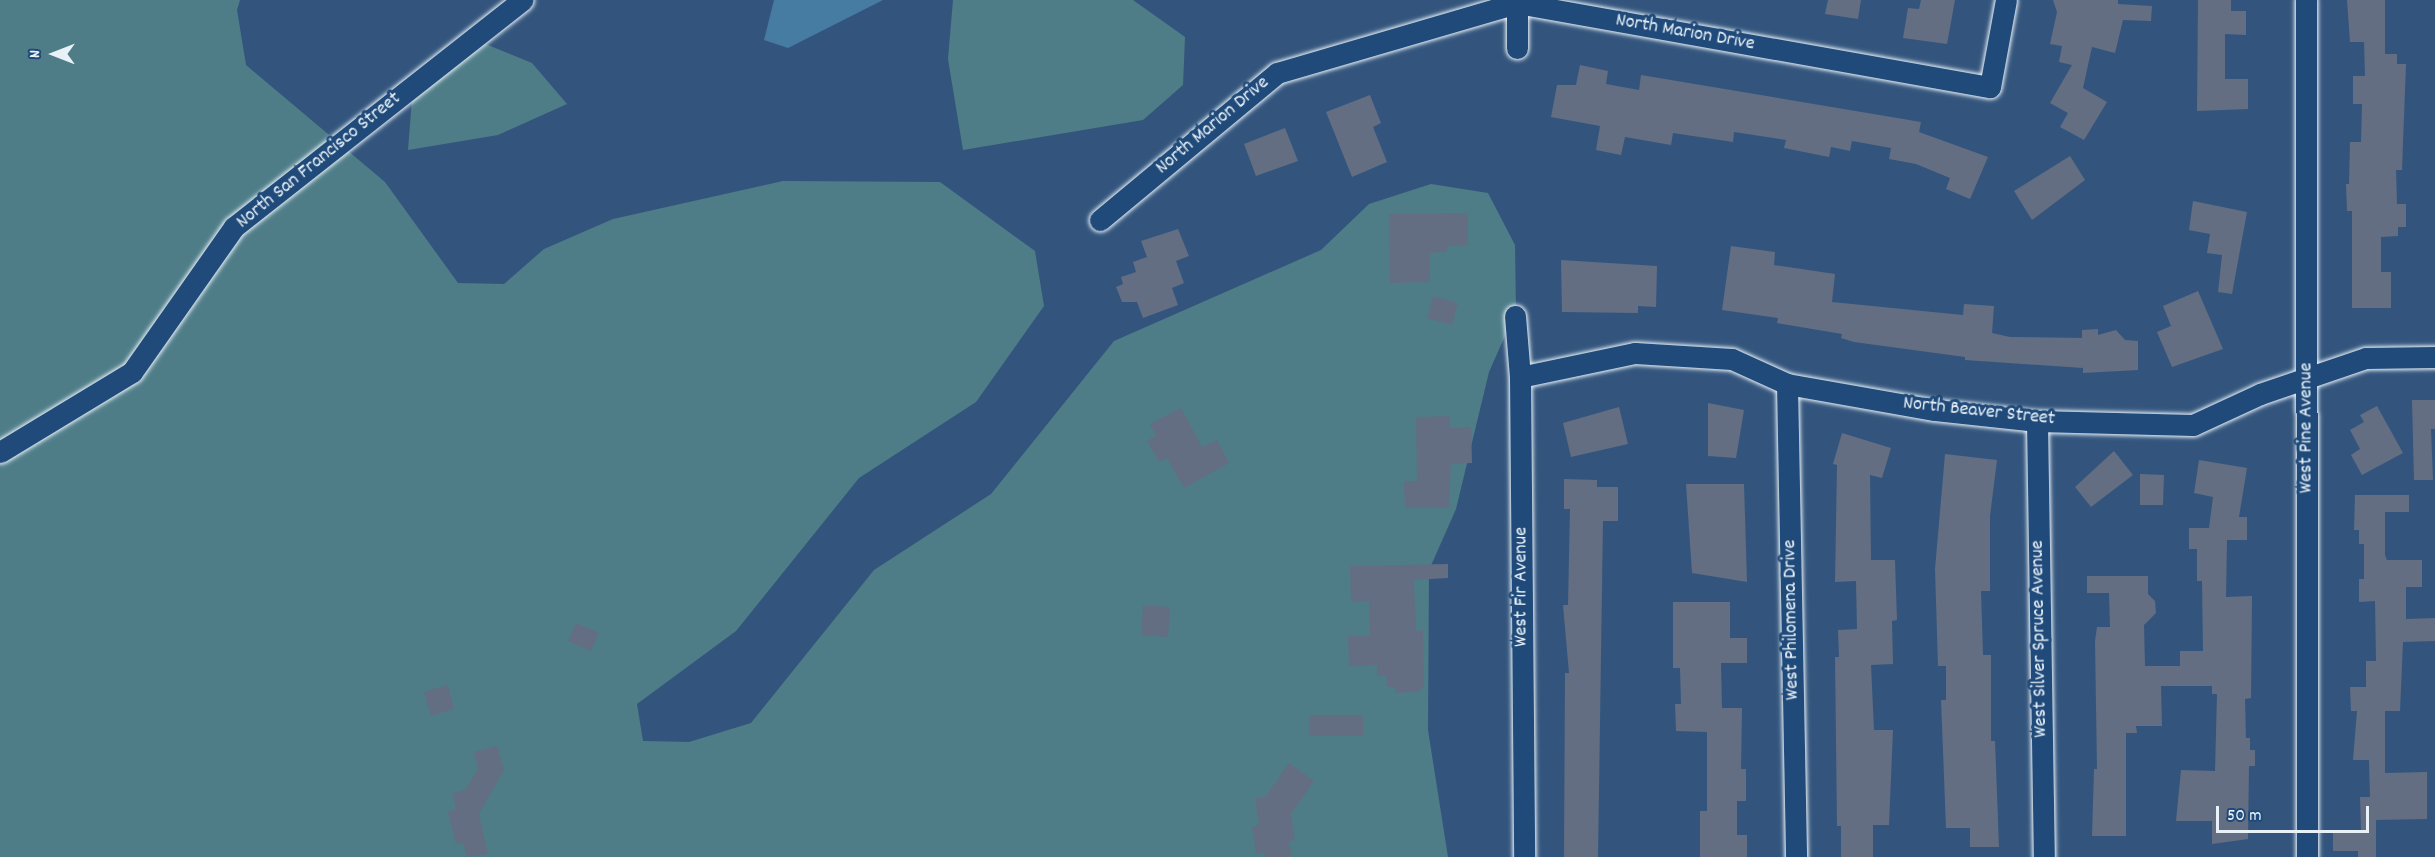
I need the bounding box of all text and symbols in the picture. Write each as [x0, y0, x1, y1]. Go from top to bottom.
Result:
street label: North Marion Drive [1614, 9, 1756, 57]
north arrow [24, 24, 84, 84]
text: N [24, 50, 47, 58]
street label: North Marion Drive [1151, 72, 1275, 180]
street label: North San Francisco Street [232, 87, 406, 235]
street label: West Pine Avenue [2295, 363, 2319, 493]
street label: North Beaver Street [1902, 392, 2056, 432]
street label: West Fir Avenue [1510, 527, 1534, 647]
street label: West Philomena Drive [1779, 540, 1805, 700]
street label: West Silver Spruce Avenue [2026, 540, 2054, 738]
scale bar [2219, 794, 2372, 832]
text: 50 m [2227, 804, 2262, 829]

